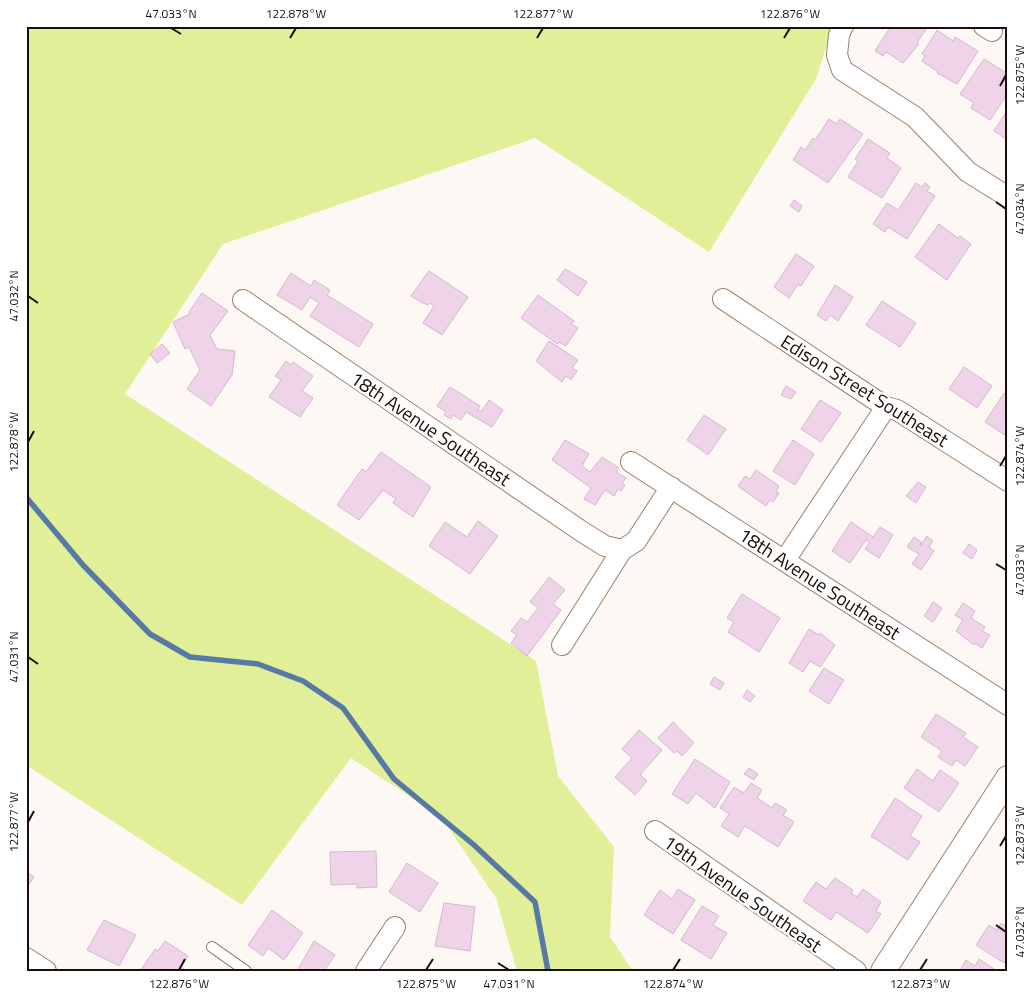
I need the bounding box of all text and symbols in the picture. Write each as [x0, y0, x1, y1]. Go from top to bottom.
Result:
text: 47.033°N [145, 4, 197, 23]
text: 122.878°W [266, 4, 326, 23]
text: 122.877°W [513, 4, 573, 23]
text: 122.876°W [760, 4, 820, 23]
text: 122.875°W [1010, 45, 1029, 105]
text: 47.034°N [1010, 183, 1029, 235]
text: 47.032°N [4, 270, 23, 322]
street label: Edison Street Southeast [776, 327, 955, 454]
street label: 18th Avenue Southeast [345, 363, 517, 493]
text: 122.878°W [4, 412, 23, 472]
text: 122.874°W [1010, 426, 1029, 486]
street label: 18th Avenue Southeast [733, 520, 907, 646]
text: 47.033°N [1010, 544, 1029, 596]
text: 47.031°N [4, 631, 23, 683]
text: 122.877°W [4, 792, 23, 852]
text: 122.873°W [1010, 806, 1029, 866]
street label: 19th Avenue Southeast [658, 827, 829, 959]
text: 47.032°N [1010, 906, 1029, 958]
text: 122.876°W [149, 974, 209, 993]
text: 122.875°W [396, 974, 456, 993]
text: 47.031°N [483, 974, 535, 993]
text: 122.874°W [643, 974, 703, 993]
text: 122.873°W [890, 974, 950, 993]

